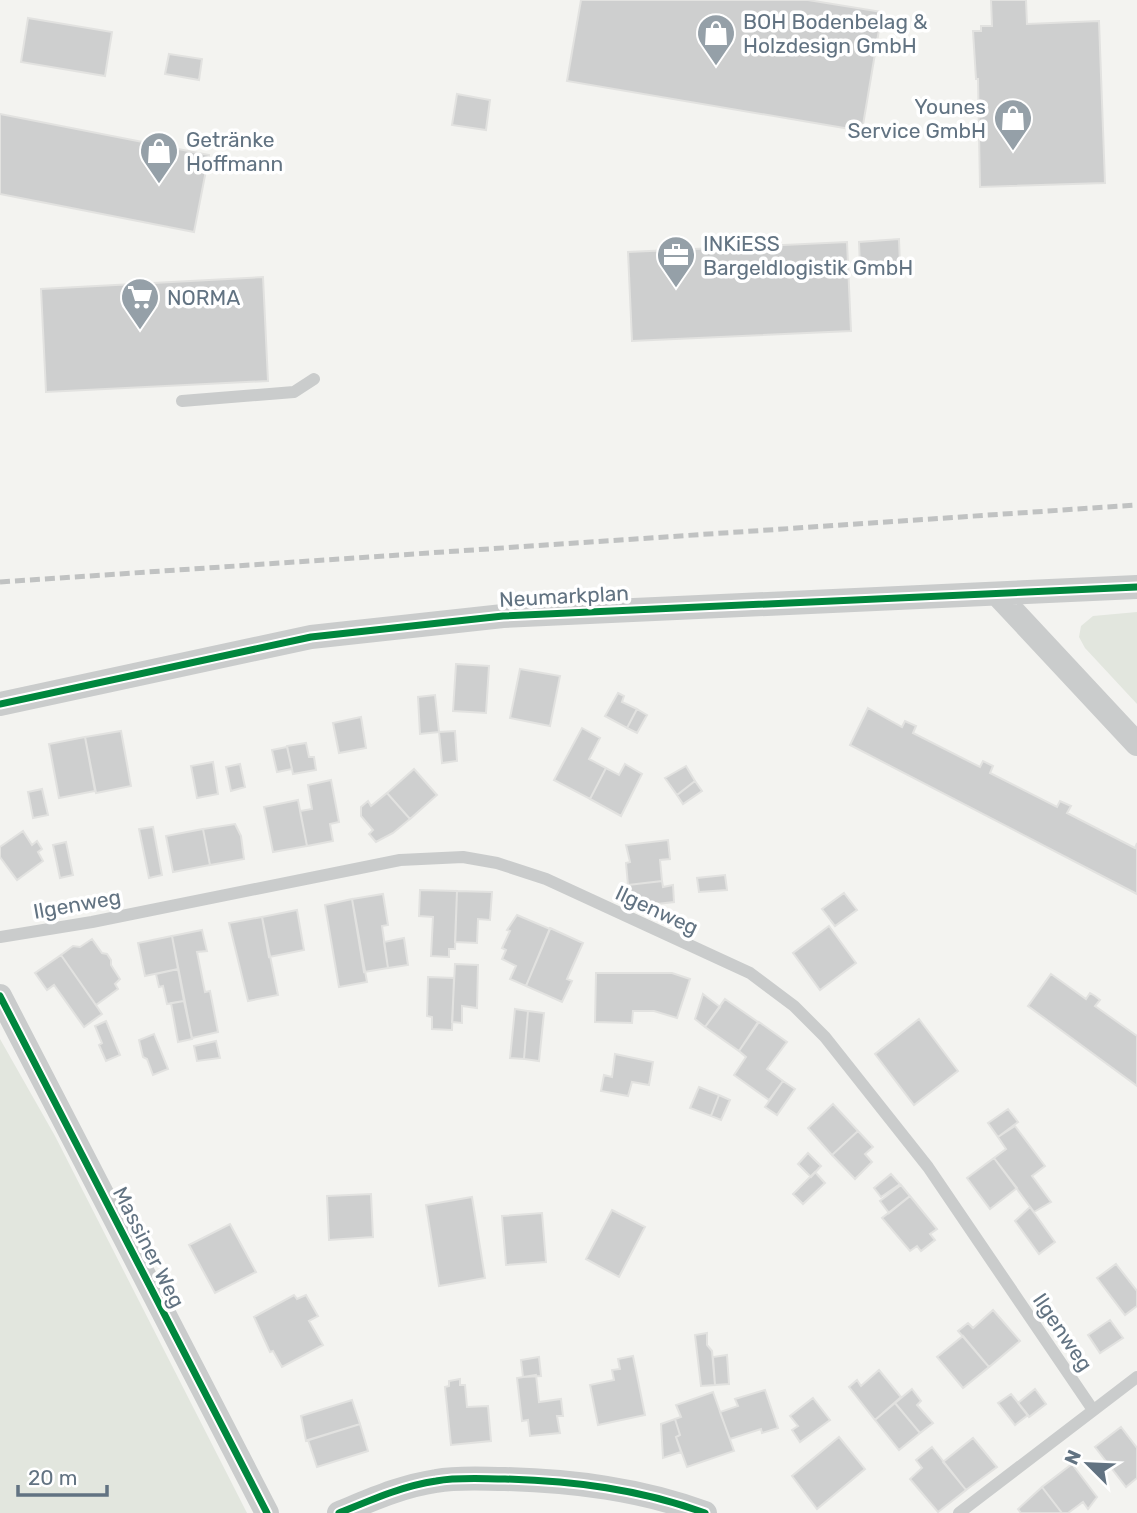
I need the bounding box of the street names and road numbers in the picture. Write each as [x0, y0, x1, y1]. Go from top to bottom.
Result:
street label: Neumarkplan [498, 580, 630, 612]
street label: Ilgenweg [612, 880, 702, 940]
street label: Ilgenweg [31, 884, 123, 924]
street label: Massiner Weg [108, 1182, 190, 1312]
street label: Ilgenweg [1028, 1288, 1098, 1376]

